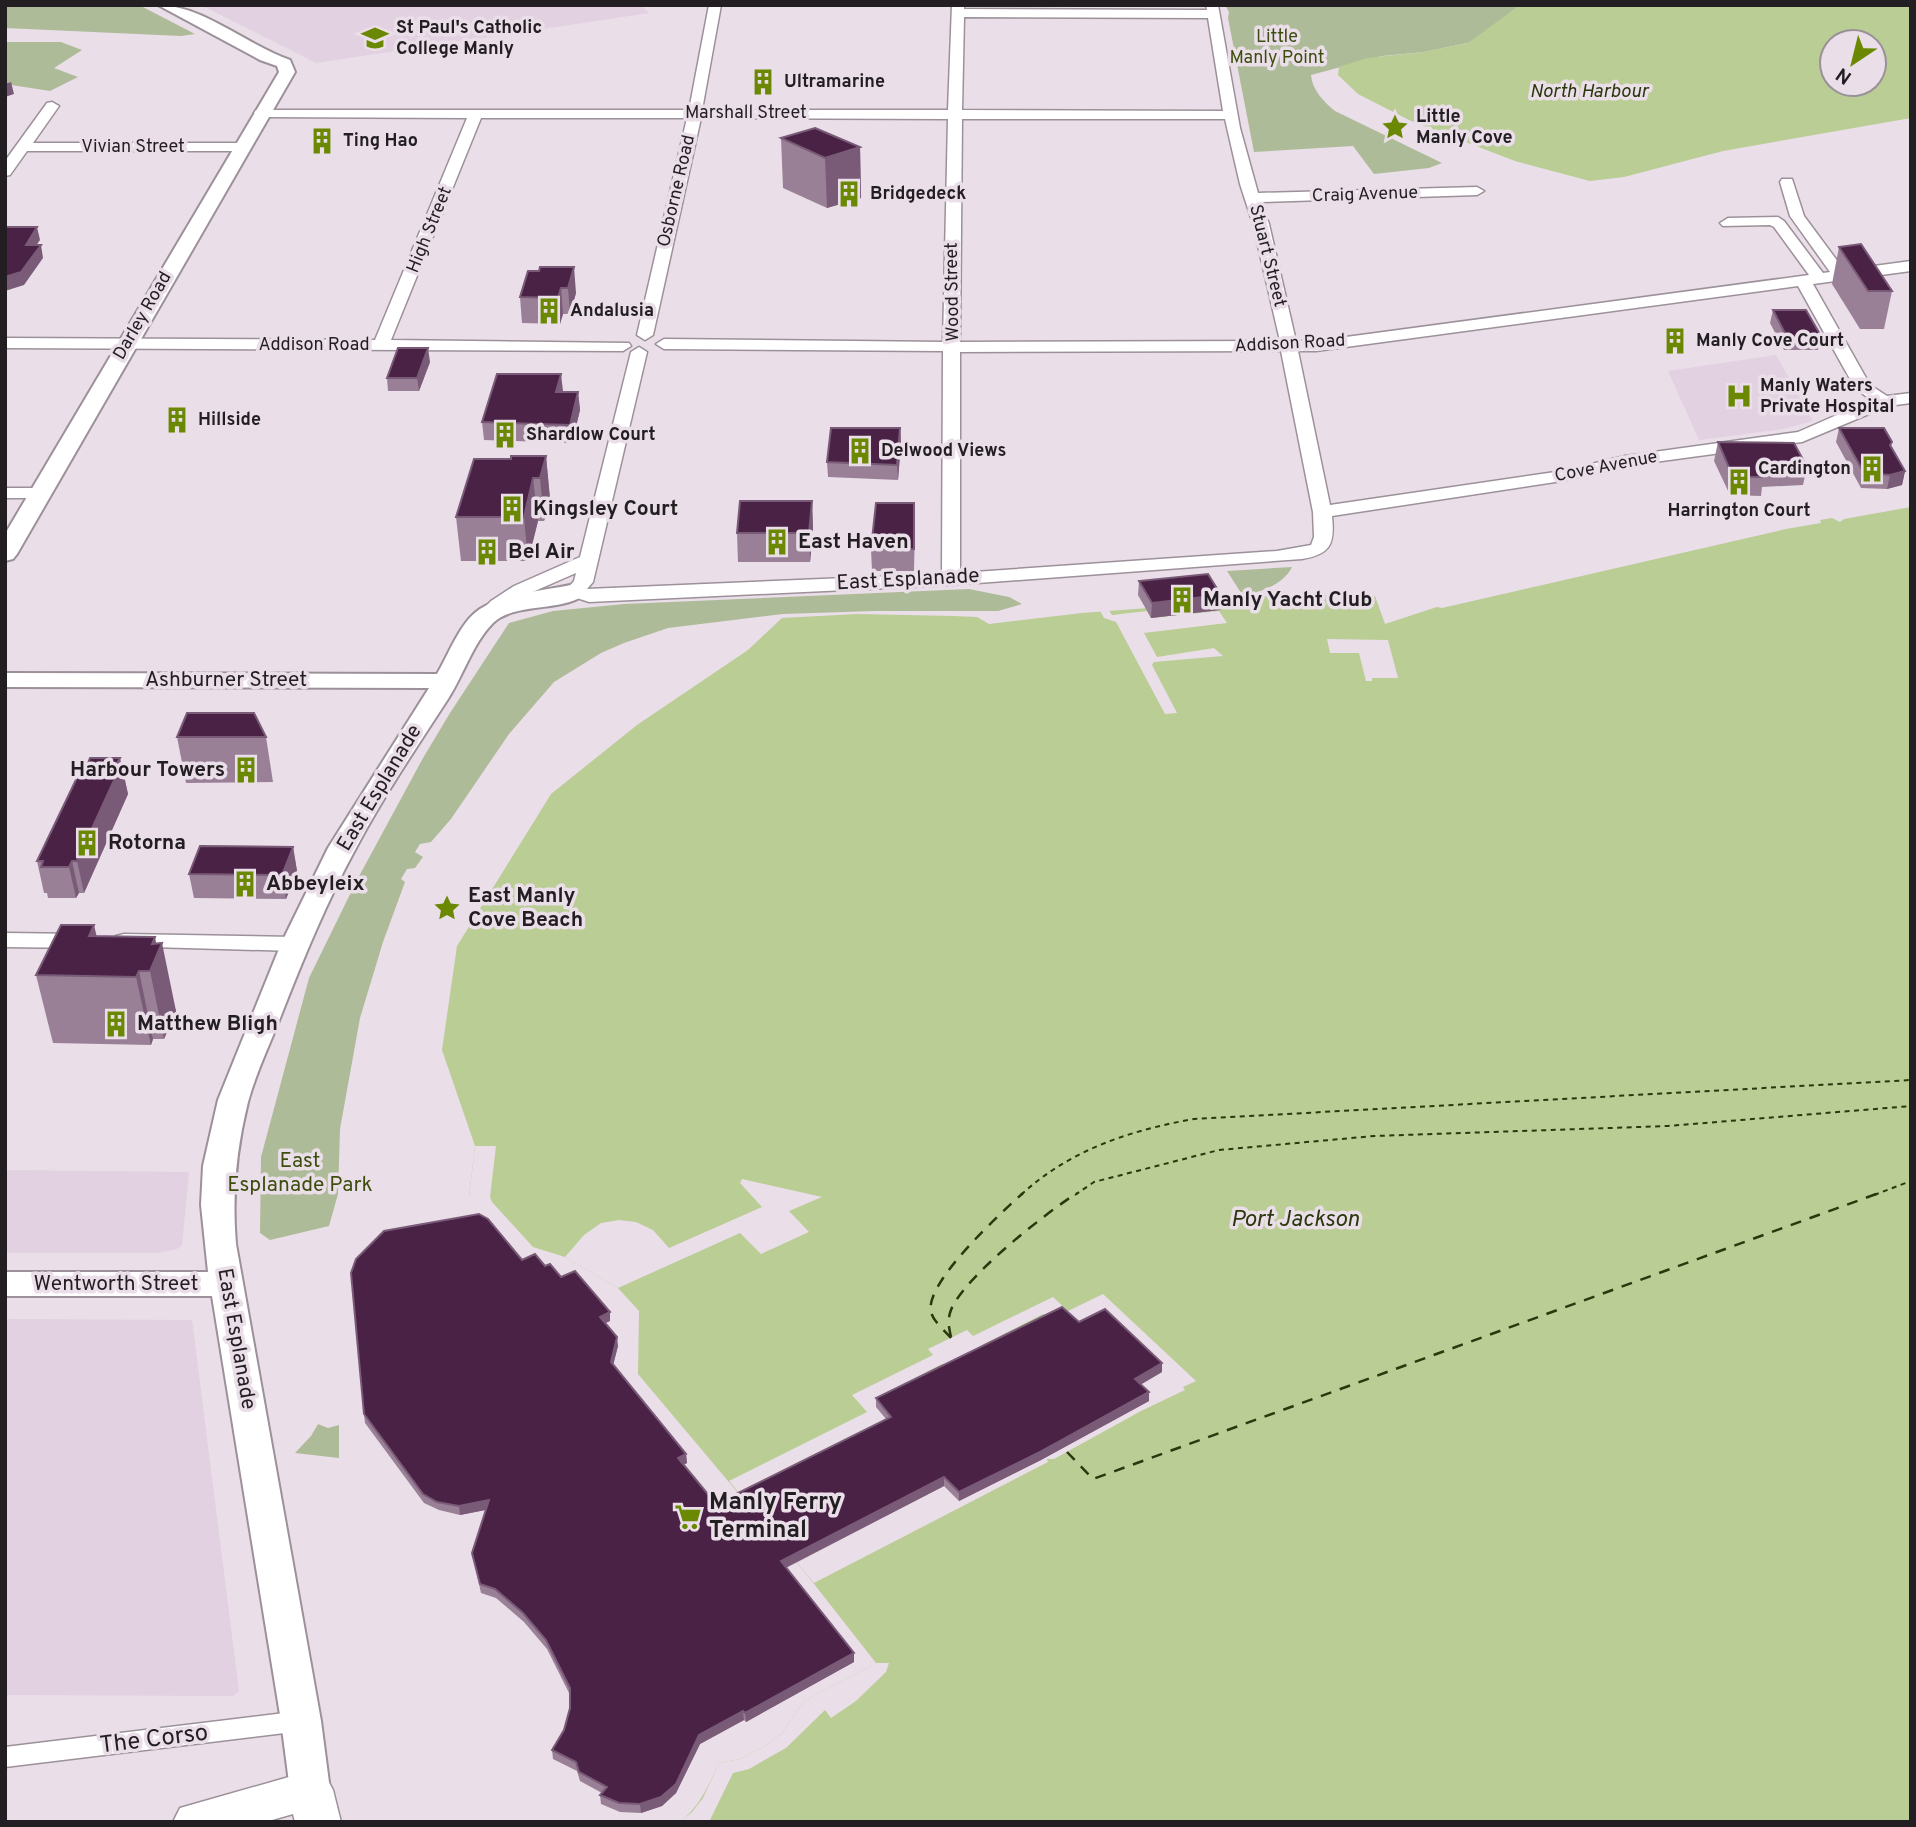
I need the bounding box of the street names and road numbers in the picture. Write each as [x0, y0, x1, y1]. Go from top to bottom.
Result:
street label: Marshall Street [685, 102, 807, 125]
street label: Osborne Road [653, 133, 701, 249]
street label: Vivian Street [81, 136, 185, 159]
street label: Craig Avenue [1312, 182, 1418, 208]
street label: High Street [402, 183, 458, 277]
street label: Stuart Street [1243, 202, 1291, 310]
street label: Wood Street [941, 242, 965, 342]
street label: Darley Road [109, 268, 177, 364]
street label: Addison Road [1234, 330, 1346, 358]
street label: Addison Road [258, 334, 370, 357]
street label: Cove Avenue [1553, 446, 1659, 488]
street label: East Esplanade [836, 563, 980, 597]
street label: Ashburner Street [145, 667, 307, 694]
street label: East Esplanade [332, 720, 428, 856]
street label: East Esplanade [210, 1266, 262, 1412]
street label: Wentworth Street [34, 1271, 198, 1298]
street label: The Corso [98, 1718, 210, 1762]

